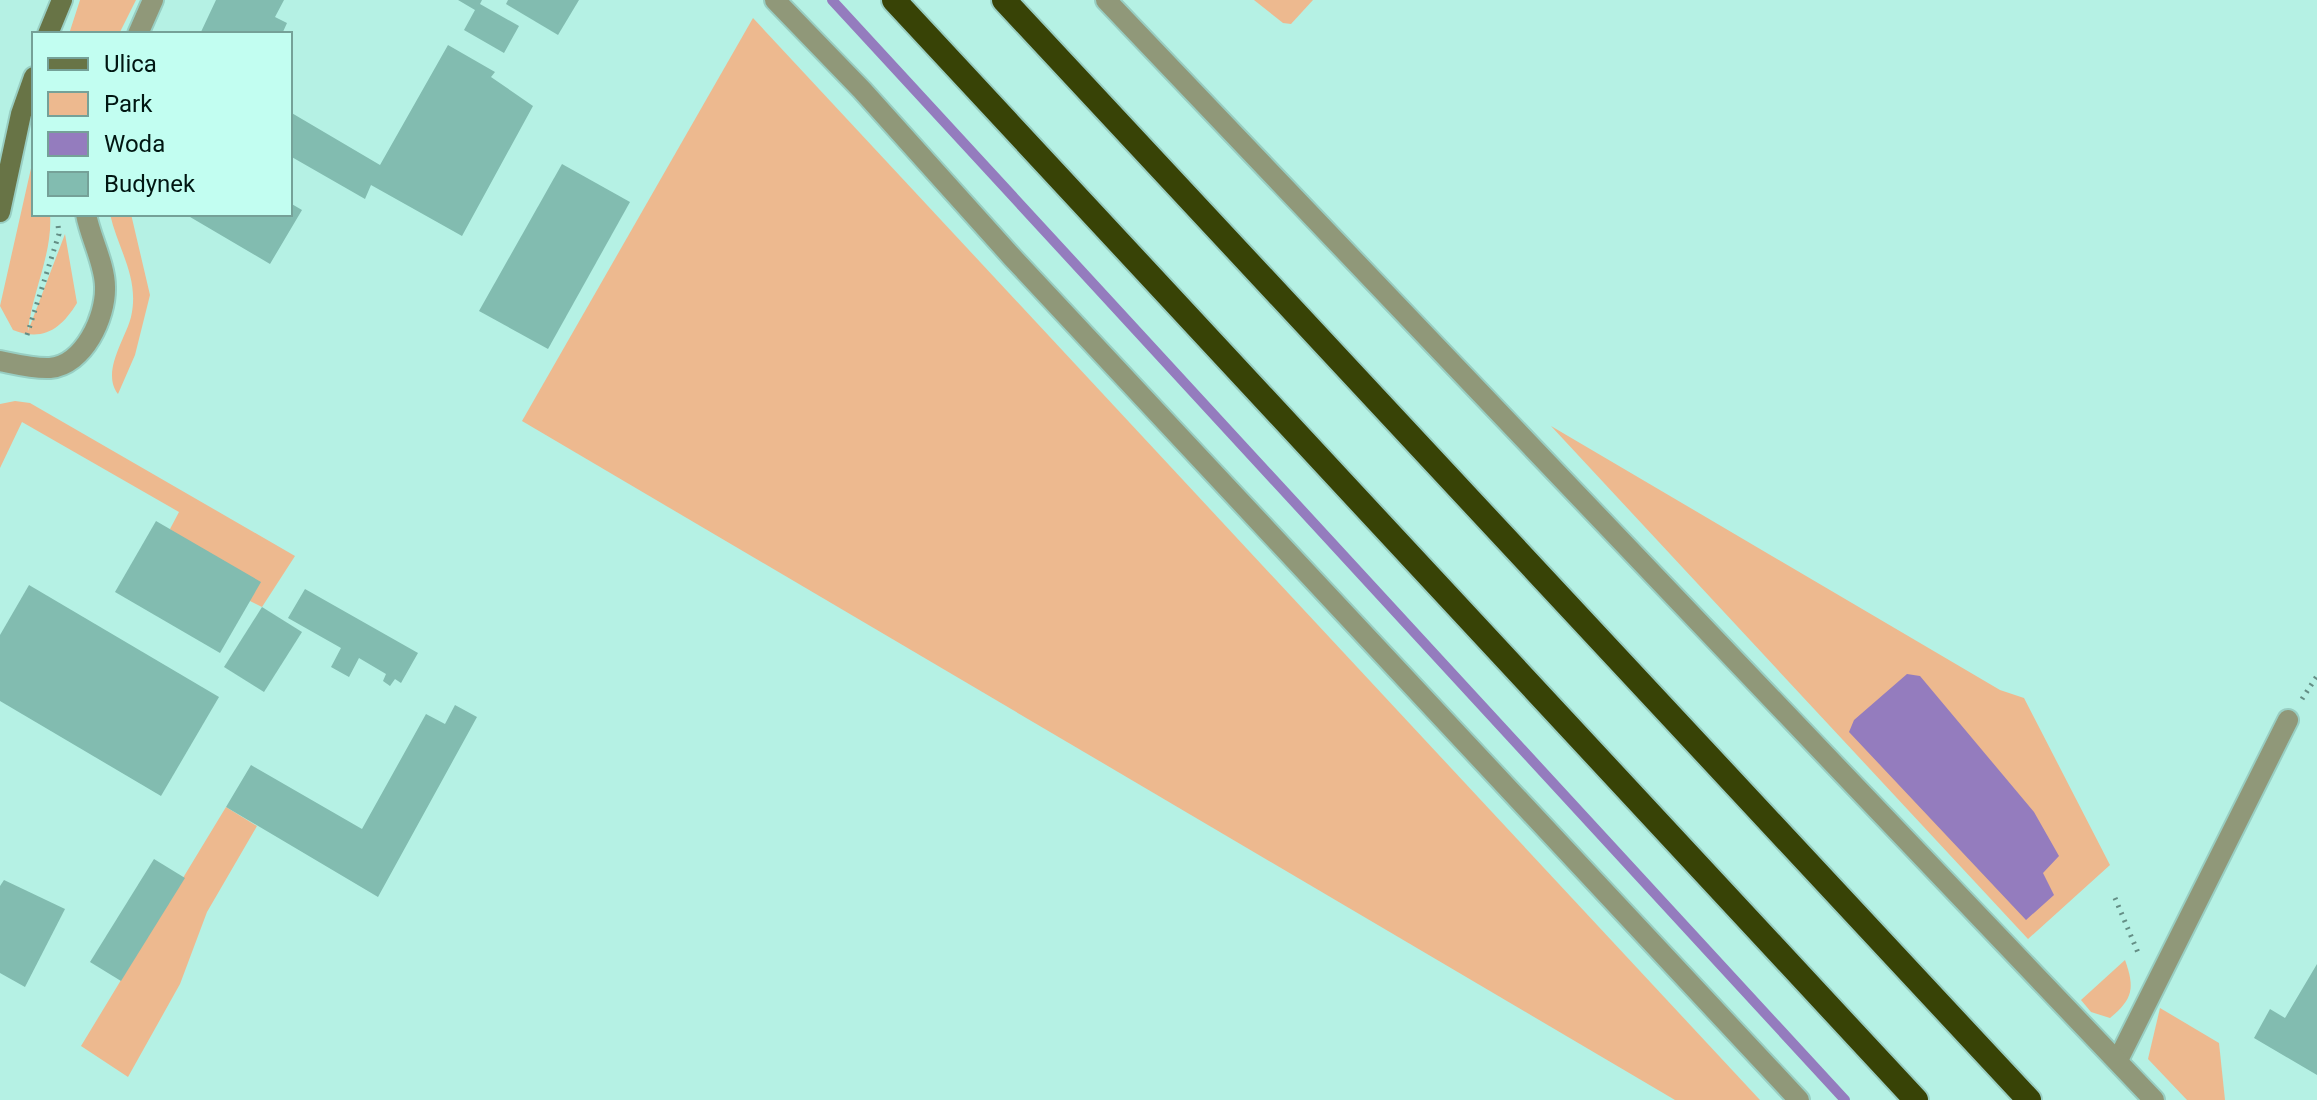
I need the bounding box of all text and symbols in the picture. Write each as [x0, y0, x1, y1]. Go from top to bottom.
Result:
legend [32, 32, 292, 216]
text: Ulica [104, 50, 157, 78]
text: Park [104, 90, 153, 118]
text: Woda [104, 130, 165, 158]
text: Budynek [104, 170, 196, 198]

